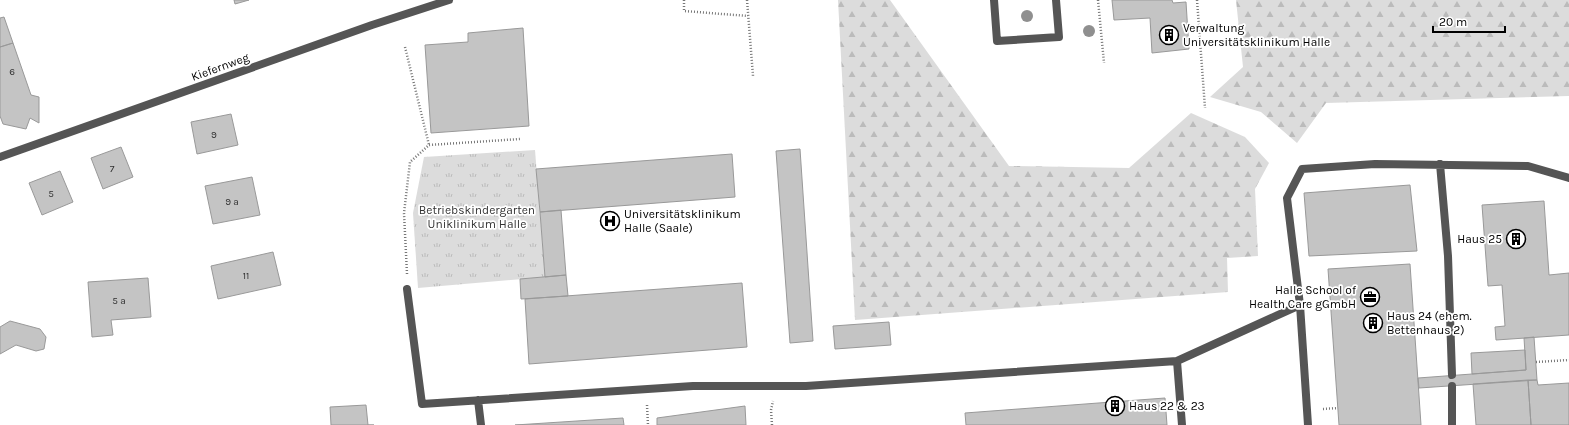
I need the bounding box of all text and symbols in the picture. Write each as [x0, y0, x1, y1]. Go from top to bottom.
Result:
scale bar [1433, 8, 1505, 34]
text: 20 m [1439, 15, 1467, 29]
place label: Verwaltung Universitätsklinikum Halle [1183, 21, 1330, 49]
building icon: Verwaltung Universitätsklinikum Halle [1158, 24, 1180, 46]
street label: Kiefernweg [189, 50, 251, 84]
house number: 6 [9, 66, 15, 78]
house number: 9 [211, 129, 217, 141]
house number: 7 [110, 163, 115, 175]
house number: 5 [48, 188, 54, 200]
house number: 9 a [225, 196, 239, 208]
park label: Betriebskindergarten Uniklinikum Halle [419, 203, 535, 231]
place label: Universitätsklinikum Halle (Saale) [624, 207, 741, 235]
hospital icon: Universitätsklinikum Halle (Saale) [599, 210, 621, 232]
building icon: Haus 25 [1505, 228, 1527, 250]
place label: Haus 25 [1457, 232, 1502, 246]
house number: 11 [243, 270, 249, 282]
place label: Halle School of Health Care gGmbH [1249, 283, 1357, 311]
office icon: Halle School of Health Care gGmbH [1359, 286, 1381, 308]
house number: 5 a [112, 295, 126, 307]
place label: Haus 24 (ehem. Bettenhaus 2) [1387, 309, 1472, 337]
building icon: Haus 24 (ehem. Bettenhaus 2) [1362, 312, 1384, 334]
building icon: Haus 22 & 23 [1104, 395, 1126, 417]
place label: Haus 22 & 23 [1129, 399, 1205, 413]

